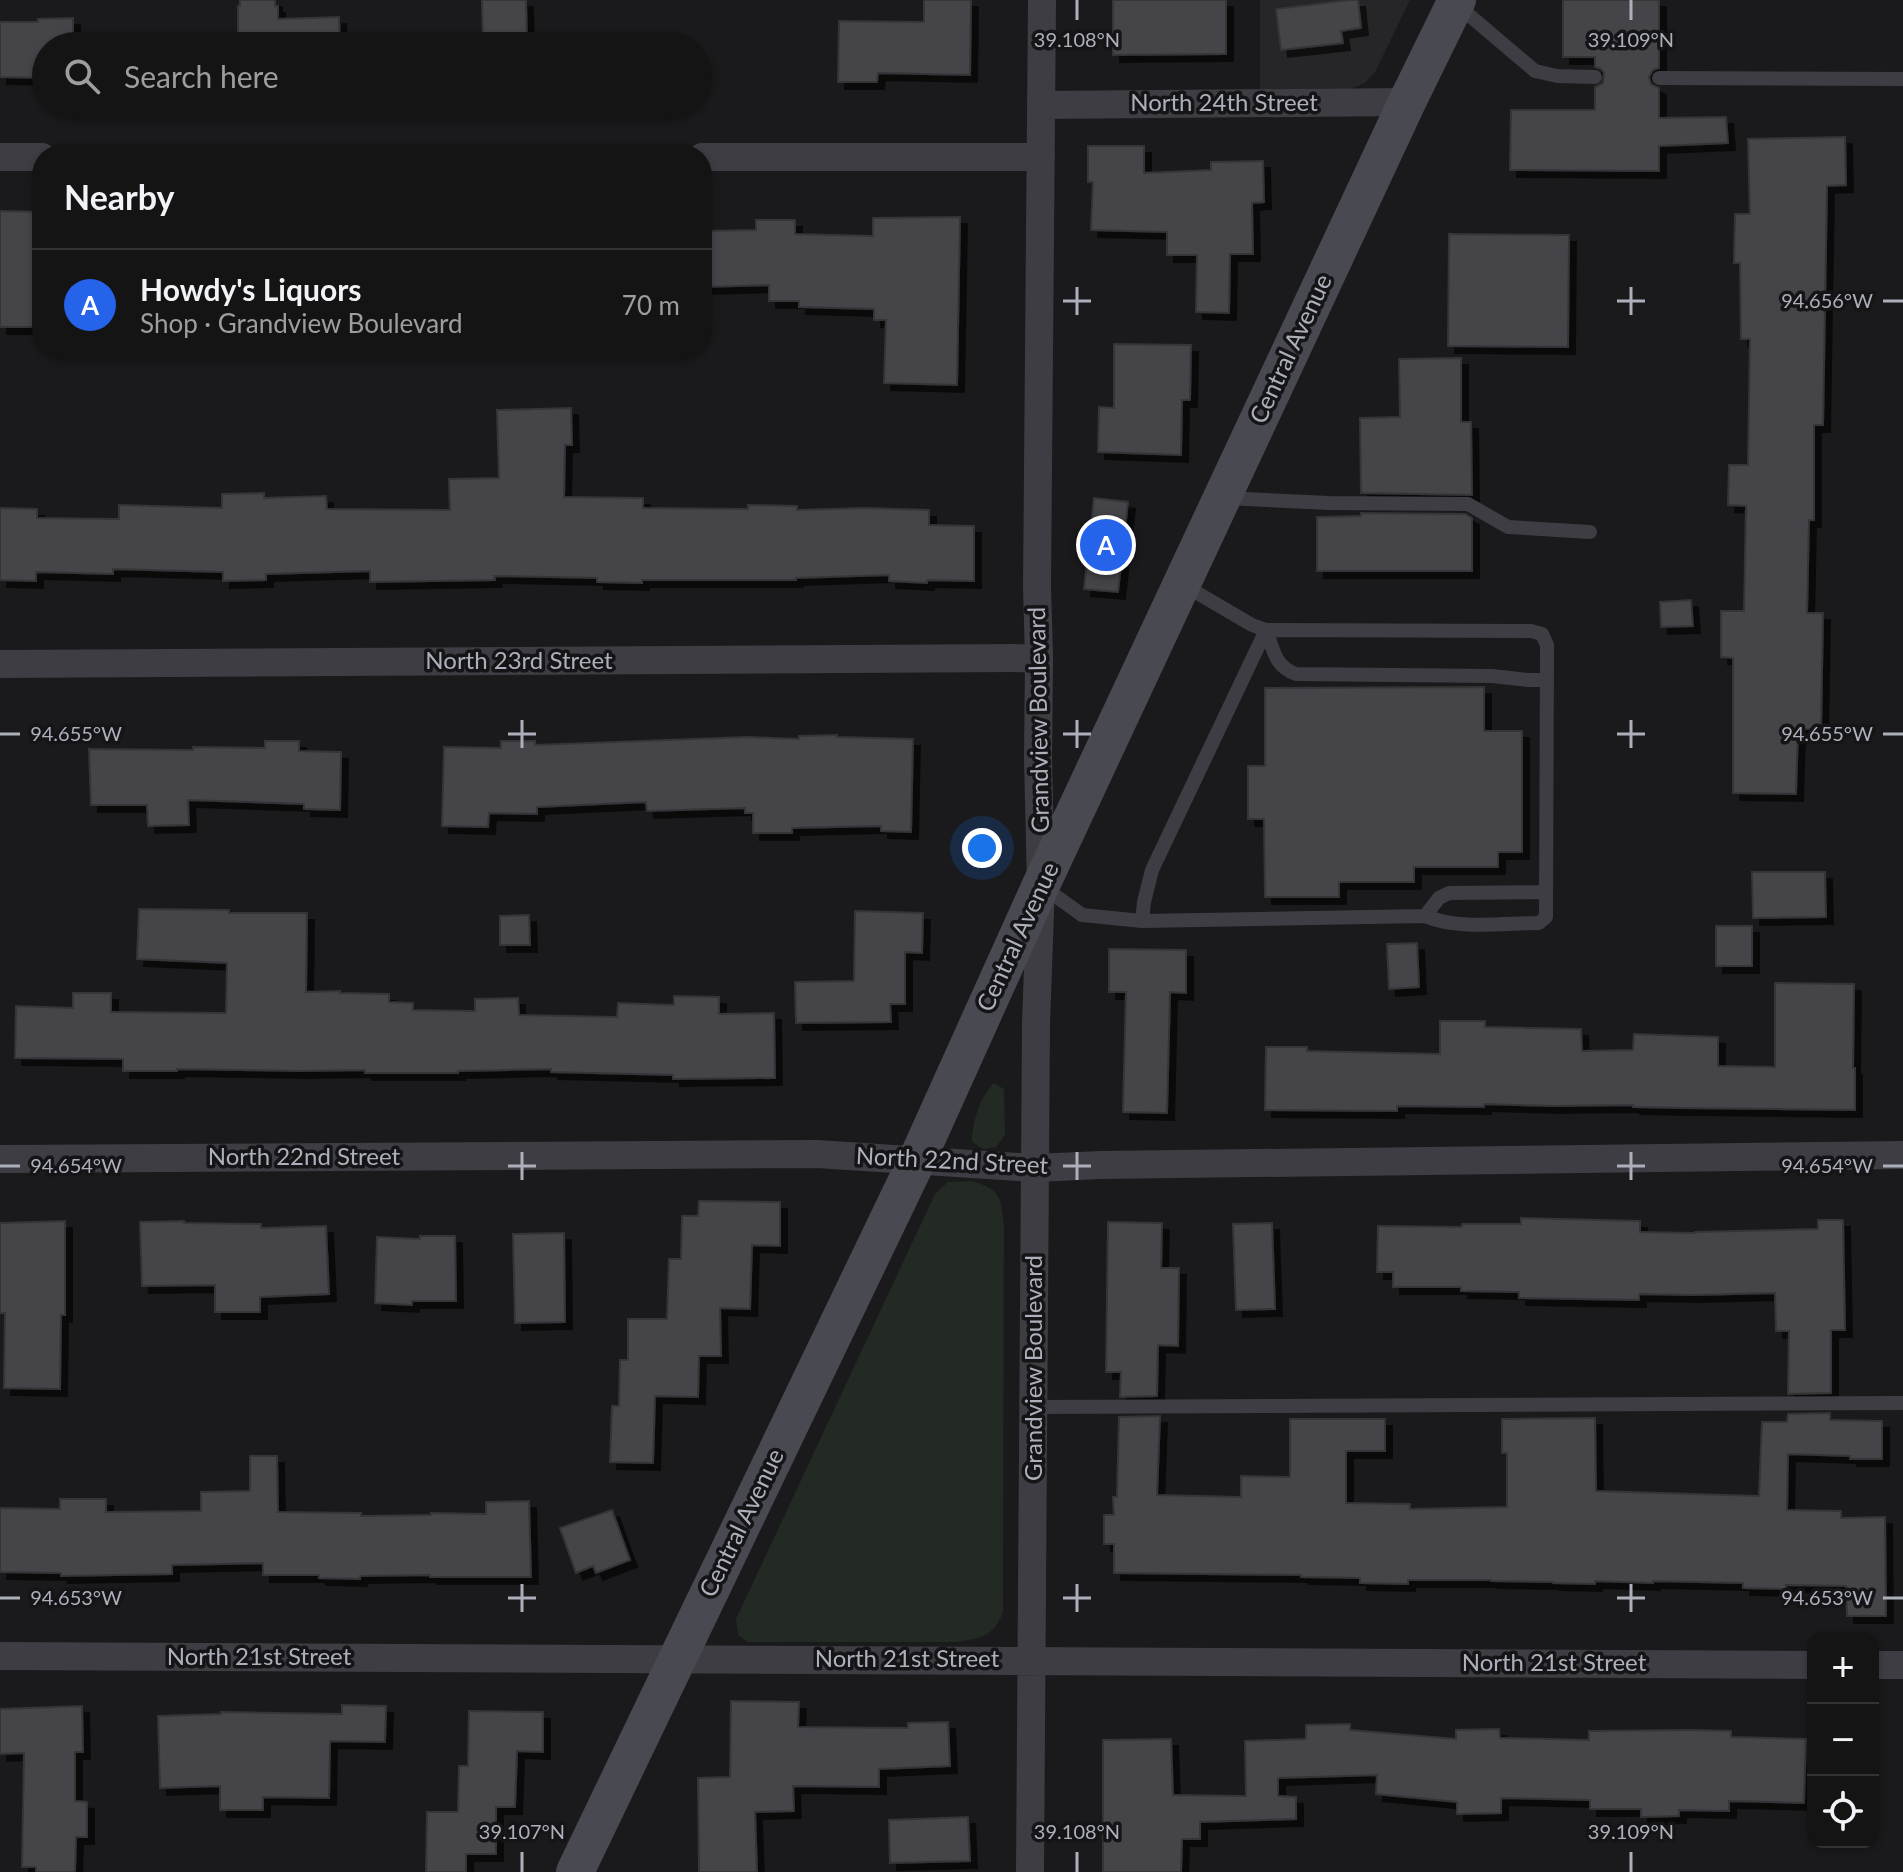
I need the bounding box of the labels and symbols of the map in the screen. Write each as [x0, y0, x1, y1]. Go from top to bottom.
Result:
text: 39.108°N [1034, 27, 1120, 51]
text: 39.109°N [1588, 27, 1674, 51]
street label: North 24th Street [1130, 87, 1318, 116]
street label: Central Avenue [1242, 269, 1337, 428]
text: 94.656°W [1781, 288, 1873, 312]
pin: A [1080, 515, 1132, 575]
street label: Grandview Boulevard [1021, 607, 1054, 833]
street label: North 23rd Street [425, 645, 613, 674]
text: 94.655°W [30, 721, 122, 745]
text: 94.655°W [1781, 721, 1873, 745]
your location [962, 828, 1002, 868]
street label: Central Avenue [969, 857, 1064, 1016]
street label: North 22nd Street [855, 1140, 1049, 1179]
street label: North 22nd Street [208, 1141, 401, 1170]
text: 94.654°W [30, 1153, 122, 1177]
text: 94.654°W [1781, 1153, 1873, 1177]
street label: Grandview Boulevard [1018, 1255, 1047, 1481]
street label: Central Avenue [692, 1444, 789, 1601]
text: 94.653°W [30, 1585, 122, 1609]
text: 94.653°W [1781, 1585, 1873, 1609]
street label: North 21st Street [167, 1641, 352, 1670]
street label: North 21st Street [815, 1643, 1000, 1672]
street label: North 21st Street [1462, 1647, 1647, 1676]
text: 39.107°N [479, 1819, 565, 1843]
text: 39.108°N [1034, 1819, 1120, 1843]
text: 39.109°N [1588, 1819, 1674, 1843]

